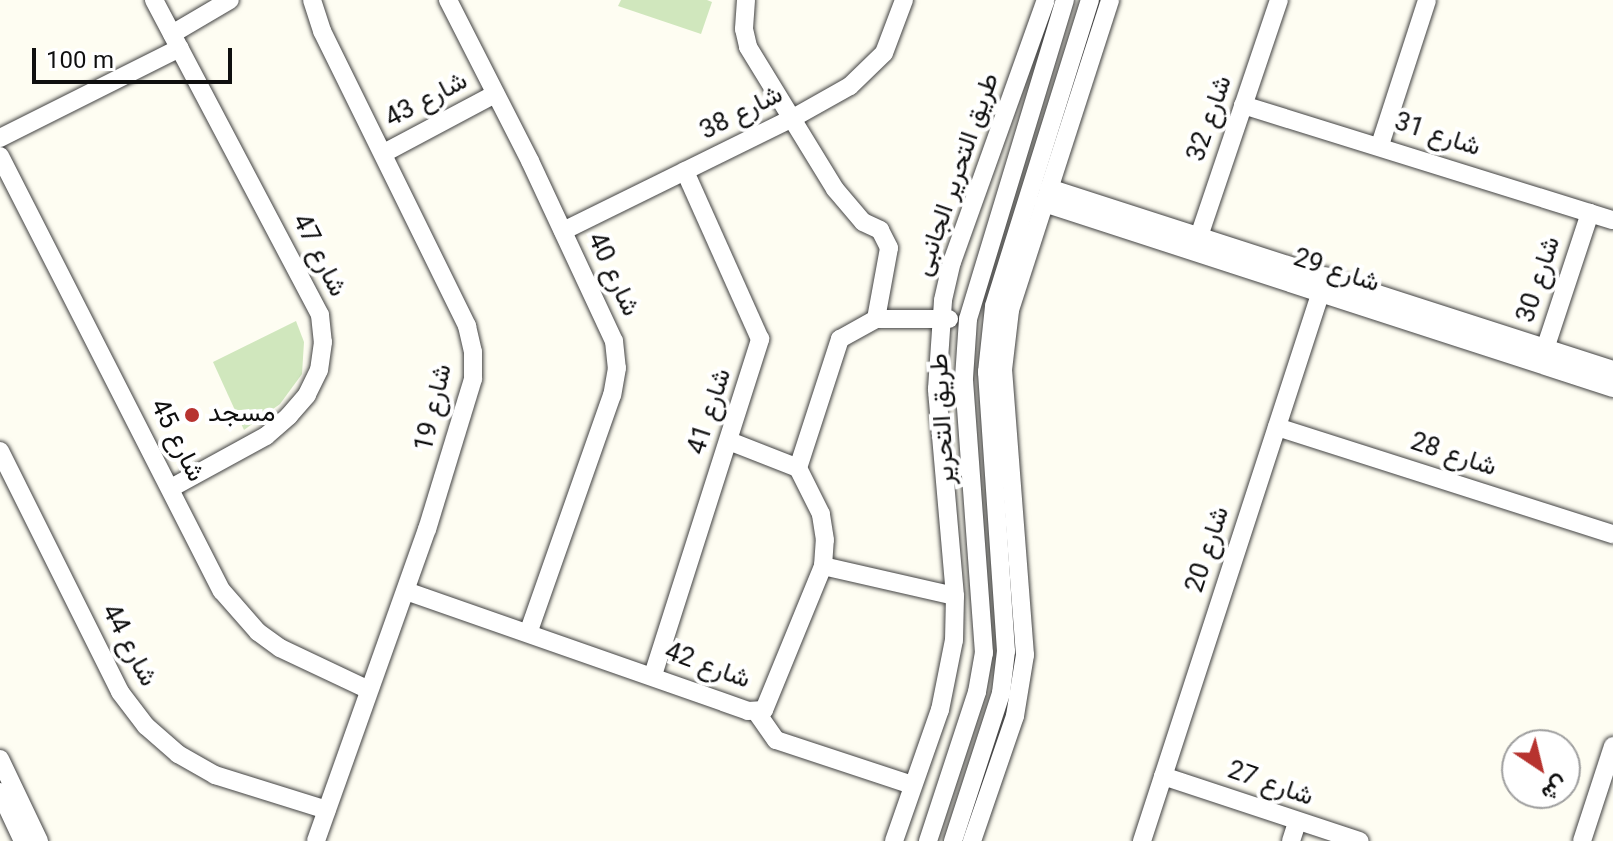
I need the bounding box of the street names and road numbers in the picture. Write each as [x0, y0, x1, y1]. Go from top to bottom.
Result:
street label: شارع 43 [381, 66, 473, 136]
street label: طريق التحرير الجانبى [909, 69, 1007, 281]
street label: شارع 32 [1182, 72, 1240, 166]
street label: شارع 38 [695, 80, 789, 148]
street label: شارع 31 [1390, 107, 1484, 165]
street label: شارع 47 [284, 209, 352, 303]
street label: شارع 40 [579, 228, 645, 322]
street label: شارع 30 [1511, 233, 1569, 327]
street label: شارع 29 [1289, 243, 1383, 301]
street label: طريق التحرير [925, 352, 963, 486]
street label: شارع 19 [410, 361, 460, 455]
street label: شارع 41 [682, 365, 740, 459]
street label: شارع 45 [142, 394, 210, 488]
street label: شارع 28 [1406, 427, 1500, 485]
street label: شارع 20 [1180, 503, 1238, 597]
street label: شارع 44 [93, 600, 163, 692]
street label: شارع 42 [660, 637, 754, 697]
street label: شارع 27 [1223, 756, 1317, 814]

